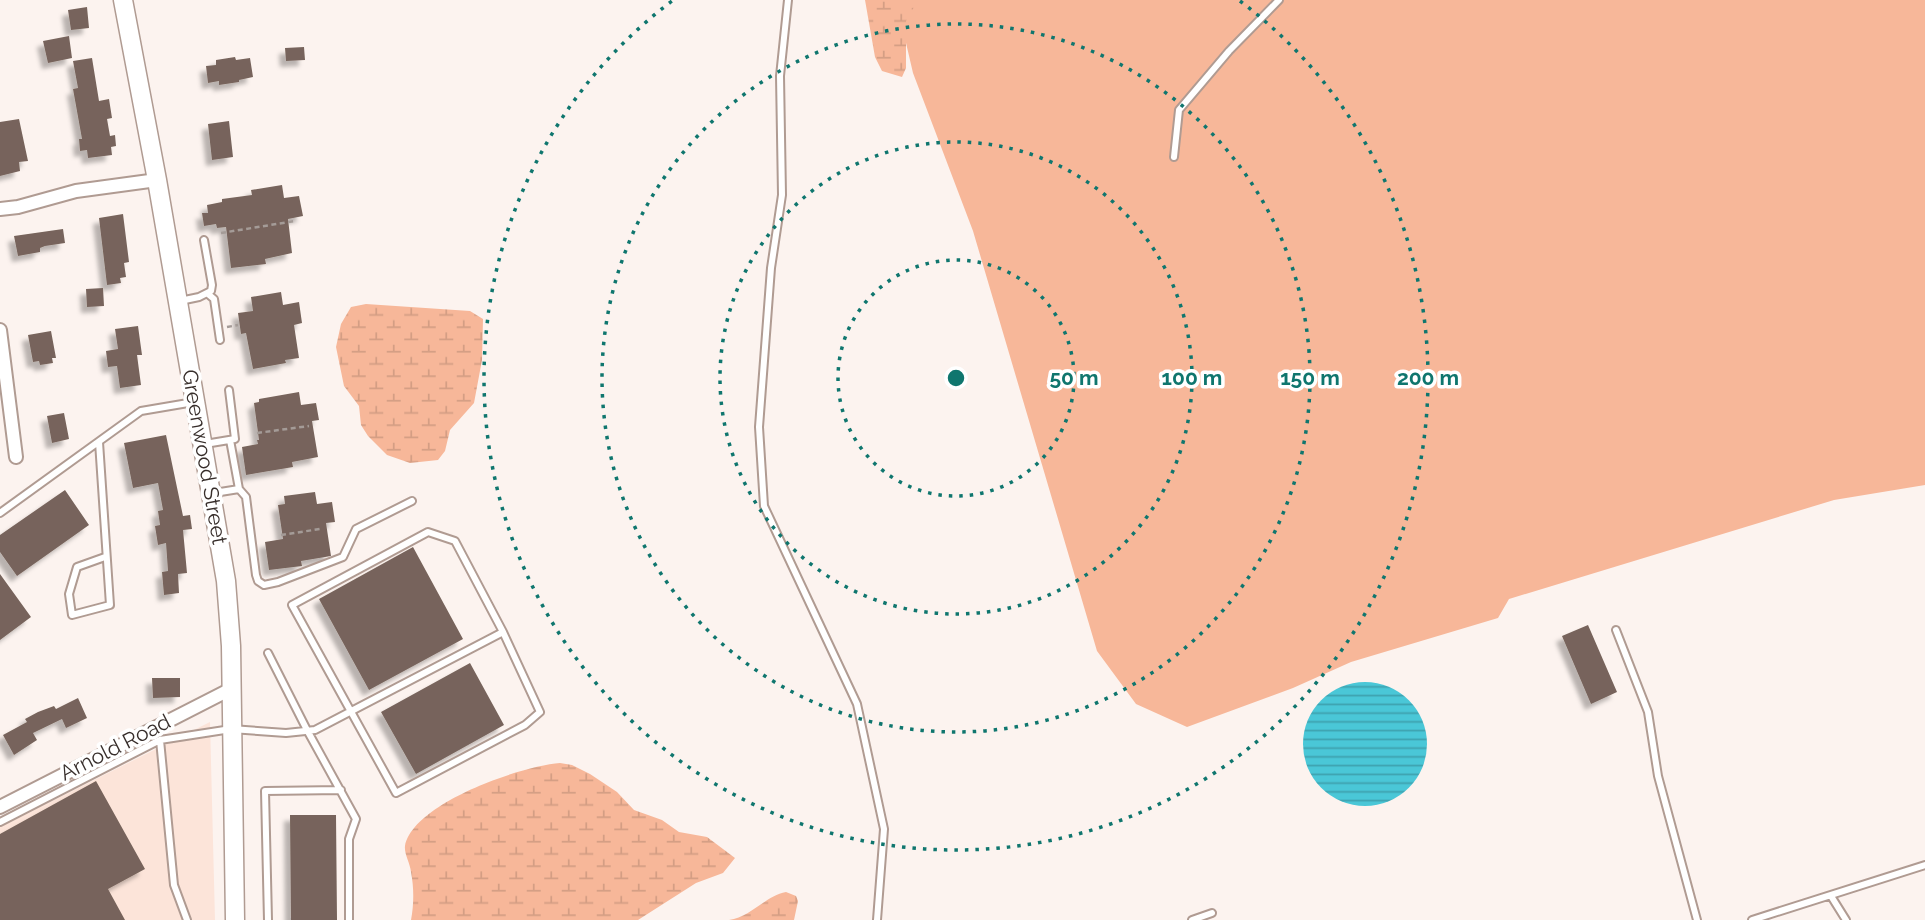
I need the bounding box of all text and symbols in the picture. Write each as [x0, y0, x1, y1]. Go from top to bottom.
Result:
text: 50 m [1049, 365, 1099, 390]
text: 100 m [1162, 365, 1222, 390]
text: 150 m [1280, 365, 1340, 390]
text: 200 m [1397, 365, 1459, 390]
centre of rings [944, 366, 968, 390]
street label: Greenwood Street [177, 368, 233, 546]
street label: Arnold Road [56, 708, 174, 786]

